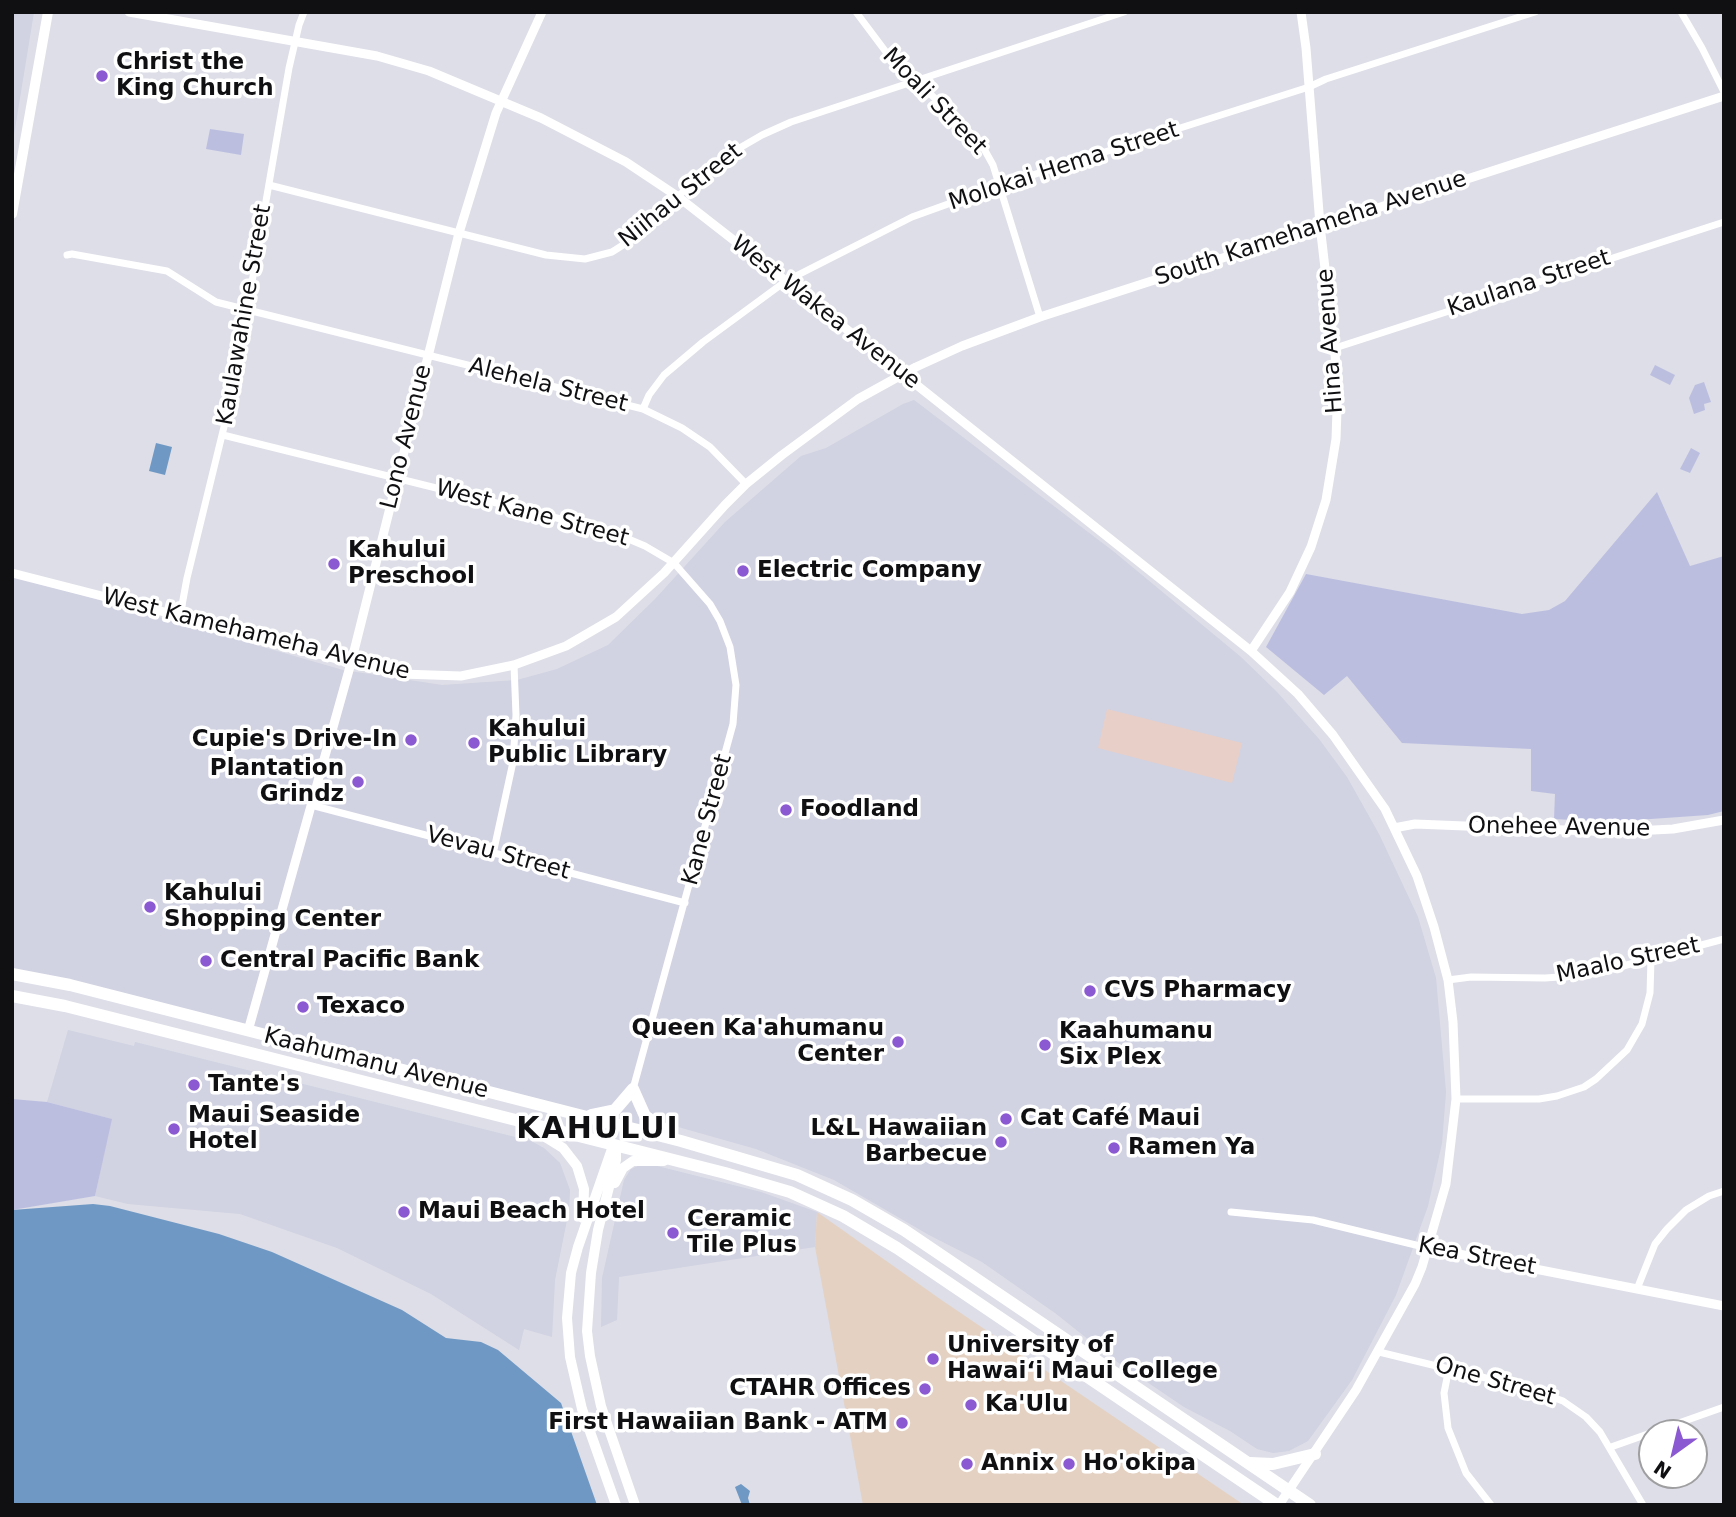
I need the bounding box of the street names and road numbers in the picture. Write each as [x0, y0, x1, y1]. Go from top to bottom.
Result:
street label: Moali Street [876, 43, 992, 161]
street label: Molokai Hema Street [945, 117, 1183, 217]
street label: Niihau Street [614, 138, 748, 254]
street label: South Kamehameha Avenue [1152, 165, 1470, 293]
street label: Kaulawahine Street [212, 202, 278, 428]
street label: West Wakea Avenue [725, 230, 925, 396]
street label: Kaulana Street [1444, 245, 1614, 323]
street label: Hina Avenue [1312, 268, 1350, 414]
street label: Alehela Street [466, 353, 630, 419]
street label: Lono Avenue [376, 362, 438, 512]
street label: West Kane Street [433, 475, 631, 553]
street label: West Kamehameha Avenue [99, 583, 413, 687]
street label: Kane Street [677, 751, 739, 889]
street label: Onehee Avenue [1468, 813, 1650, 843]
street label: Vevau Street [423, 822, 573, 886]
street label: Maalo Street [1554, 932, 1702, 990]
street label: Kaahumanu Avenue [261, 1023, 491, 1105]
street label: Kea Street [1416, 1232, 1538, 1282]
street label: One Street [1432, 1352, 1558, 1412]

